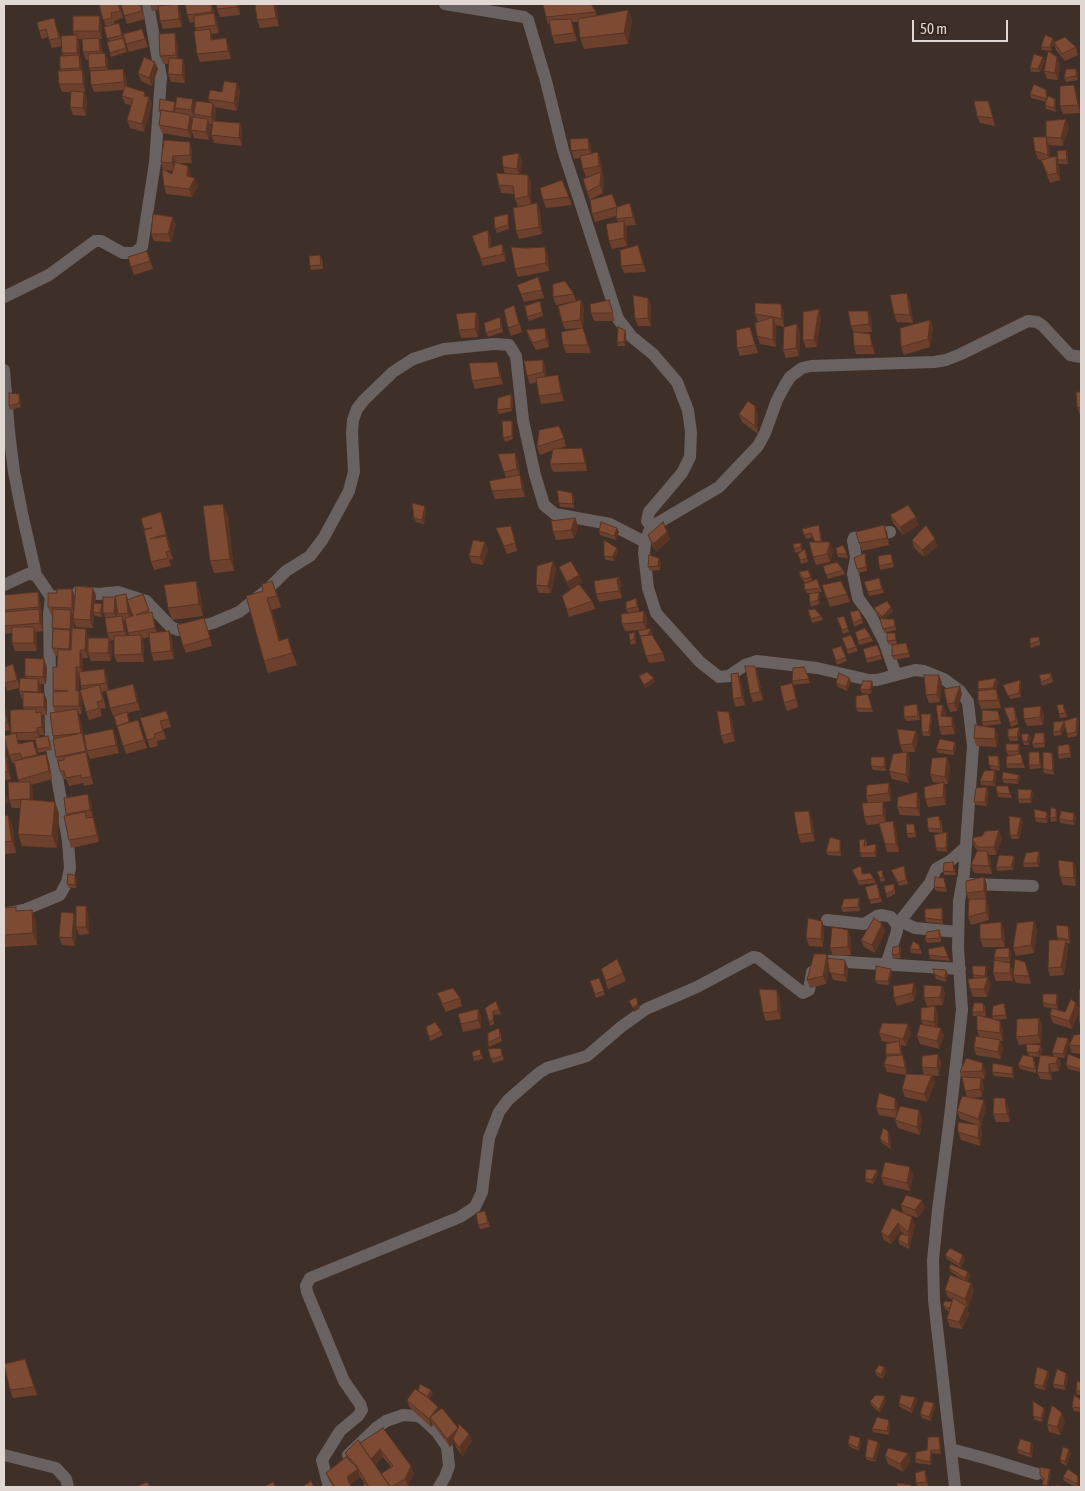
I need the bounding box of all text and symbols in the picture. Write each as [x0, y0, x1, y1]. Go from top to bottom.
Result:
scale bar [915, 10, 1011, 42]
text: 50 m [920, 20, 947, 37]

